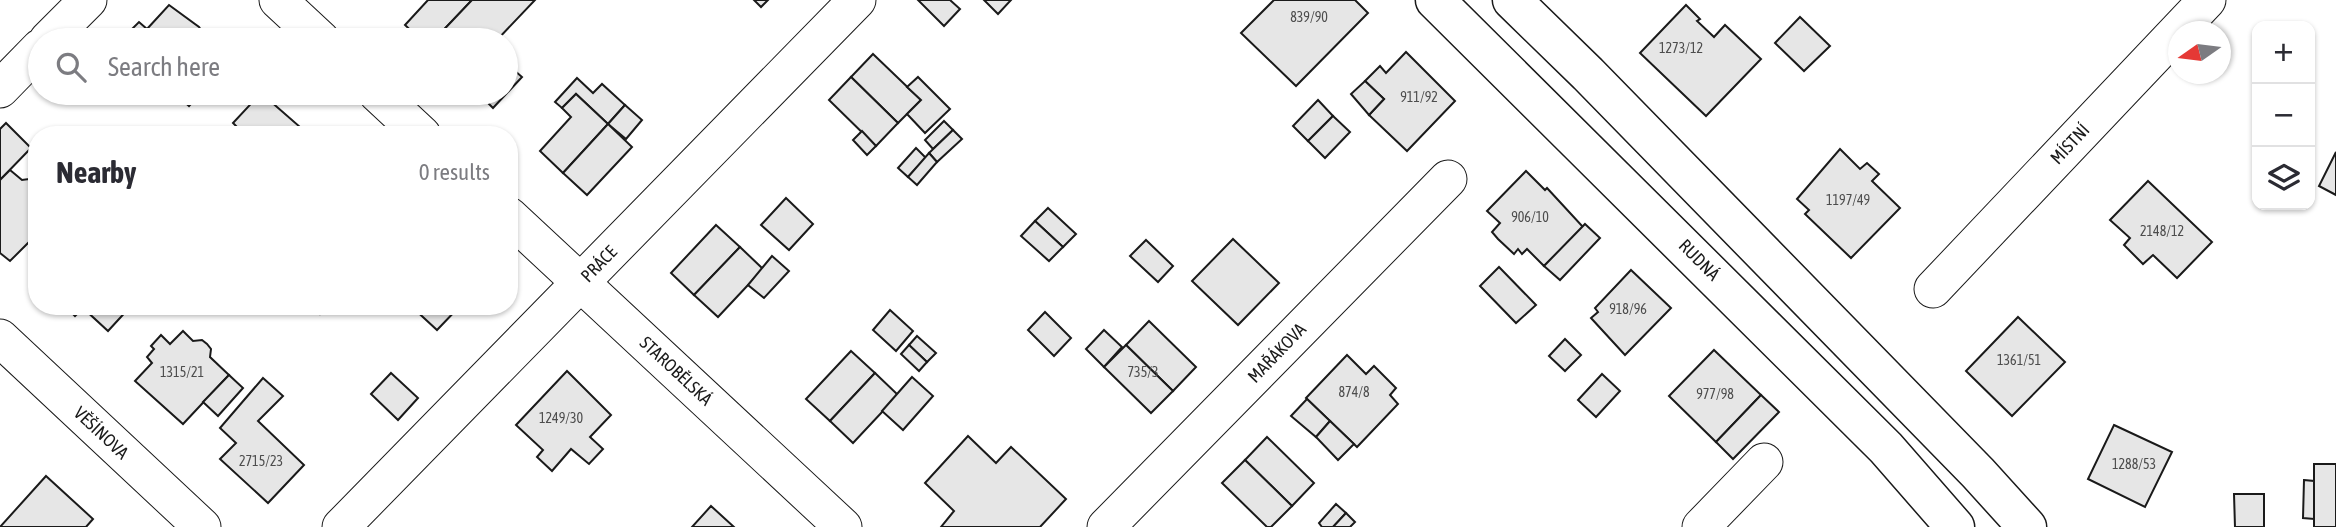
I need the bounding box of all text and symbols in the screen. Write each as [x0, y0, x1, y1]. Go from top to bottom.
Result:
house number: 839/90 [1290, 9, 1328, 25]
north arrow [2168, 21, 2231, 84]
map controls [2252, 21, 2315, 210]
button: + [2252, 21, 2315, 84]
search box [28, 28, 518, 105]
house number: 1273/12 [1659, 40, 1703, 56]
icon: search [52, 48, 90, 86]
text: Search here [108, 52, 220, 82]
button: − [2252, 84, 2315, 147]
house number: 911/92 [1400, 89, 1438, 105]
street label: MÍSTNÍ [2046, 119, 2093, 168]
button: layers [2252, 147, 2315, 210]
text: Nearby [56, 155, 136, 189]
text: 0 results [419, 159, 490, 185]
house number: 1197/49 [1826, 192, 1870, 208]
house number: 906/10 [1511, 209, 1549, 225]
house number: 2148/12 [2140, 223, 2184, 239]
street label: RUDNÁ [1675, 235, 1724, 285]
street label: PRÁCE [576, 241, 621, 286]
house number: 918/96 [1609, 301, 1647, 317]
street label: MAŘÁKOVA [1243, 318, 1310, 387]
street label: STAROBĚLSKÁ [636, 332, 717, 410]
house number: 1361/51 [1997, 352, 2041, 368]
house number: 1315/21 [160, 364, 204, 380]
house number: 735/3 [1127, 364, 1159, 380]
house number: 874/8 [1338, 384, 1370, 400]
house number: 977/98 [1696, 386, 1734, 402]
street label: VĚŠÍNOVA [70, 402, 133, 463]
house number: 1249/30 [539, 410, 584, 426]
house number: 2715/23 [239, 453, 283, 469]
house number: 1288/53 [2112, 456, 2156, 472]

